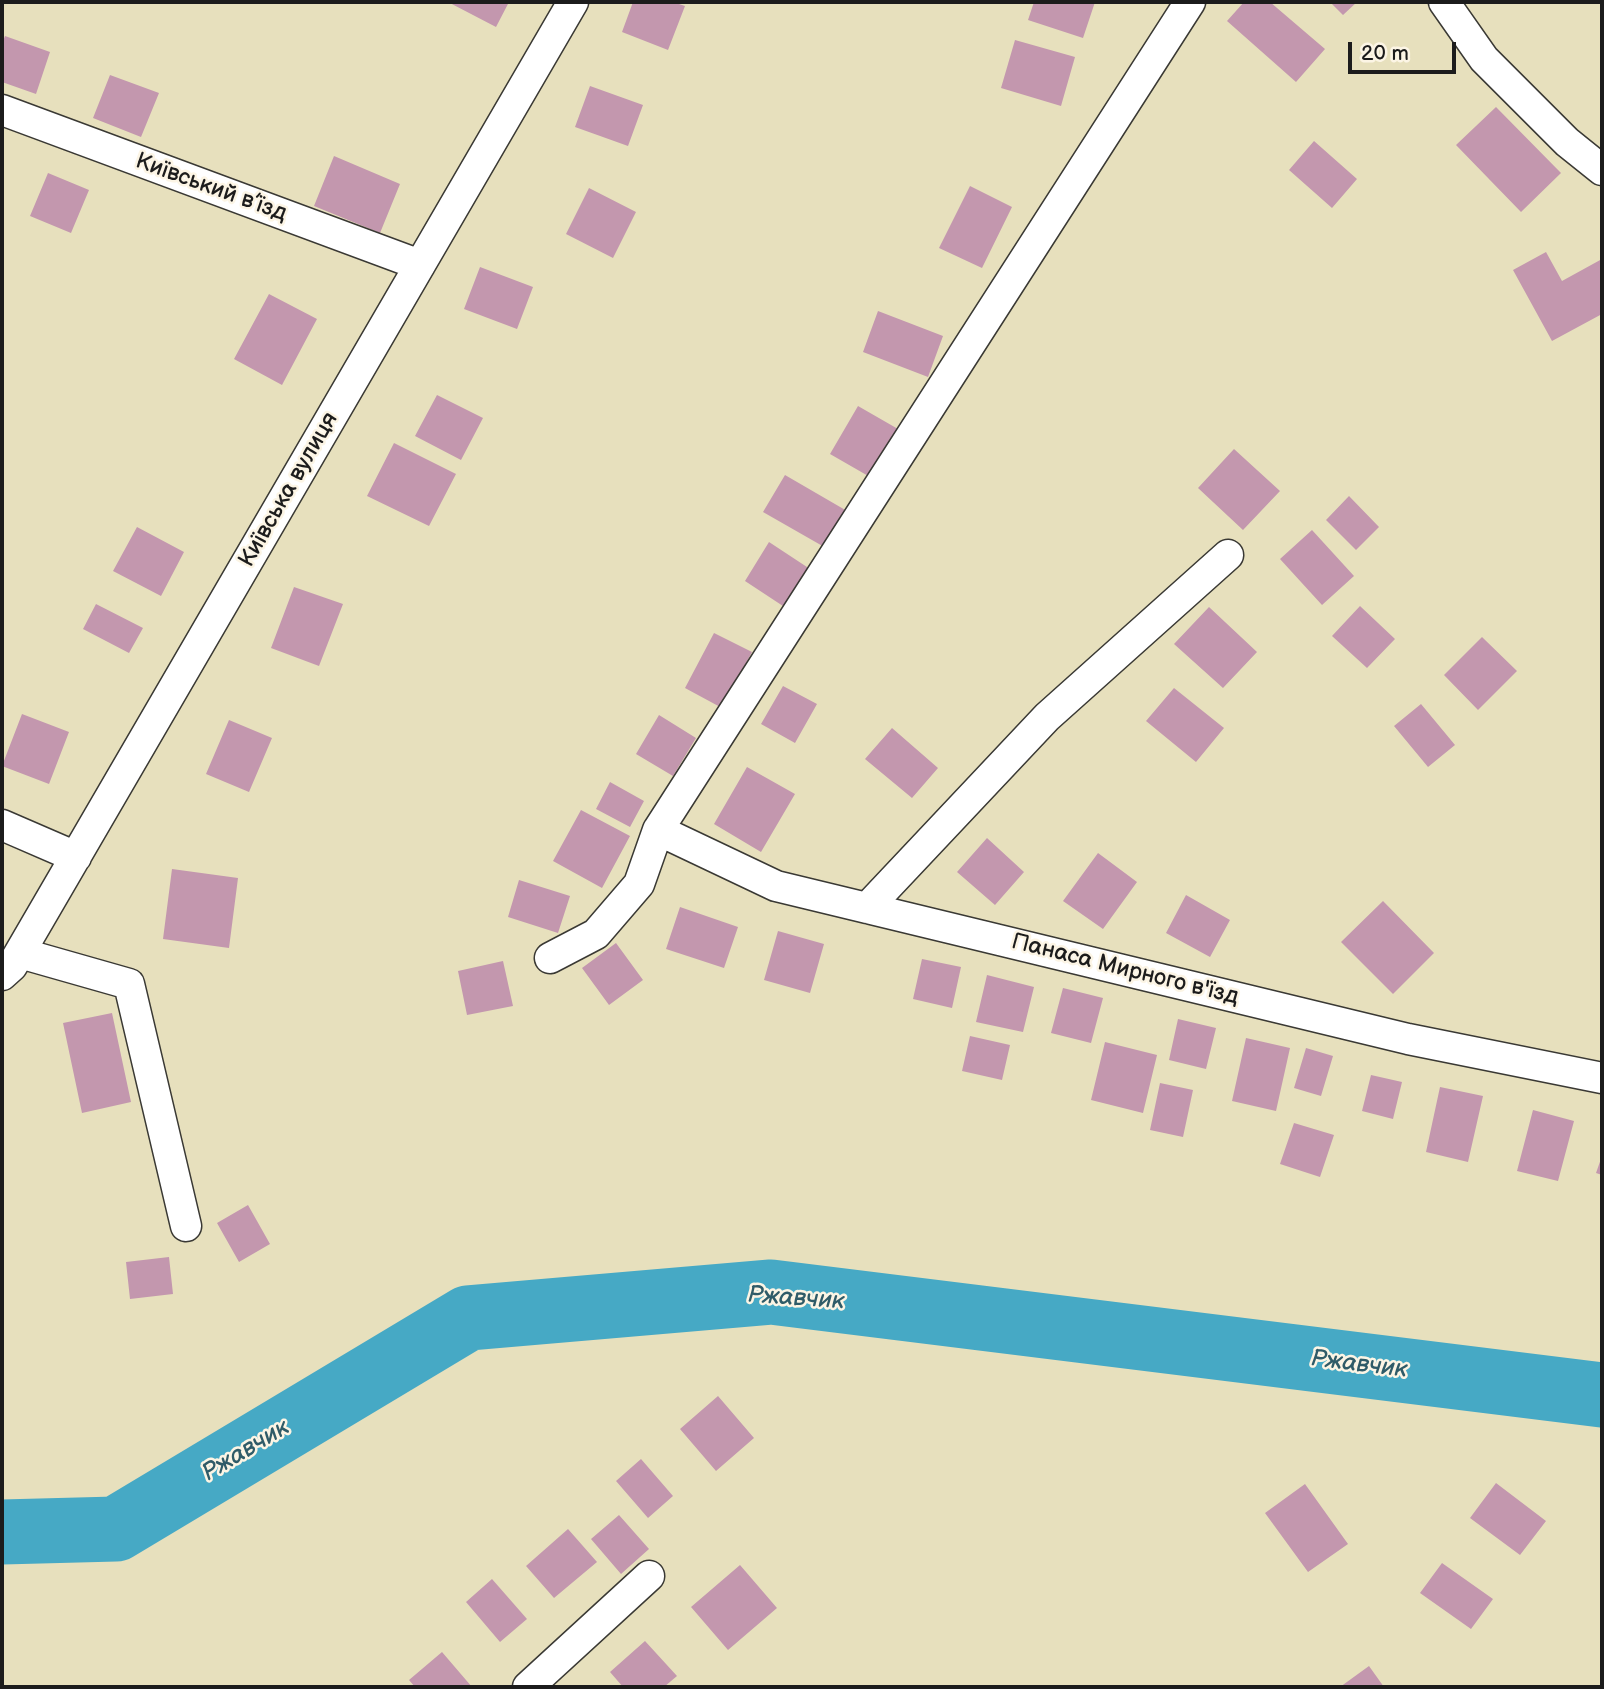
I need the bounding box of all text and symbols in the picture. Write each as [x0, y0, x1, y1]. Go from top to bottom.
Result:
scale bar [1352, 28, 1460, 72]
text: 20 m [1361, 41, 1409, 66]
street label: Київський в’їзд [132, 148, 290, 228]
street label: Київська вулиця [233, 408, 345, 572]
street label: Панаса Мирного в'їзд [1009, 928, 1241, 1012]
water label: Ржавчик [747, 1281, 845, 1317]
water label: Ржавчик [1309, 1345, 1409, 1385]
water label: Ржавчик [197, 1414, 295, 1488]

